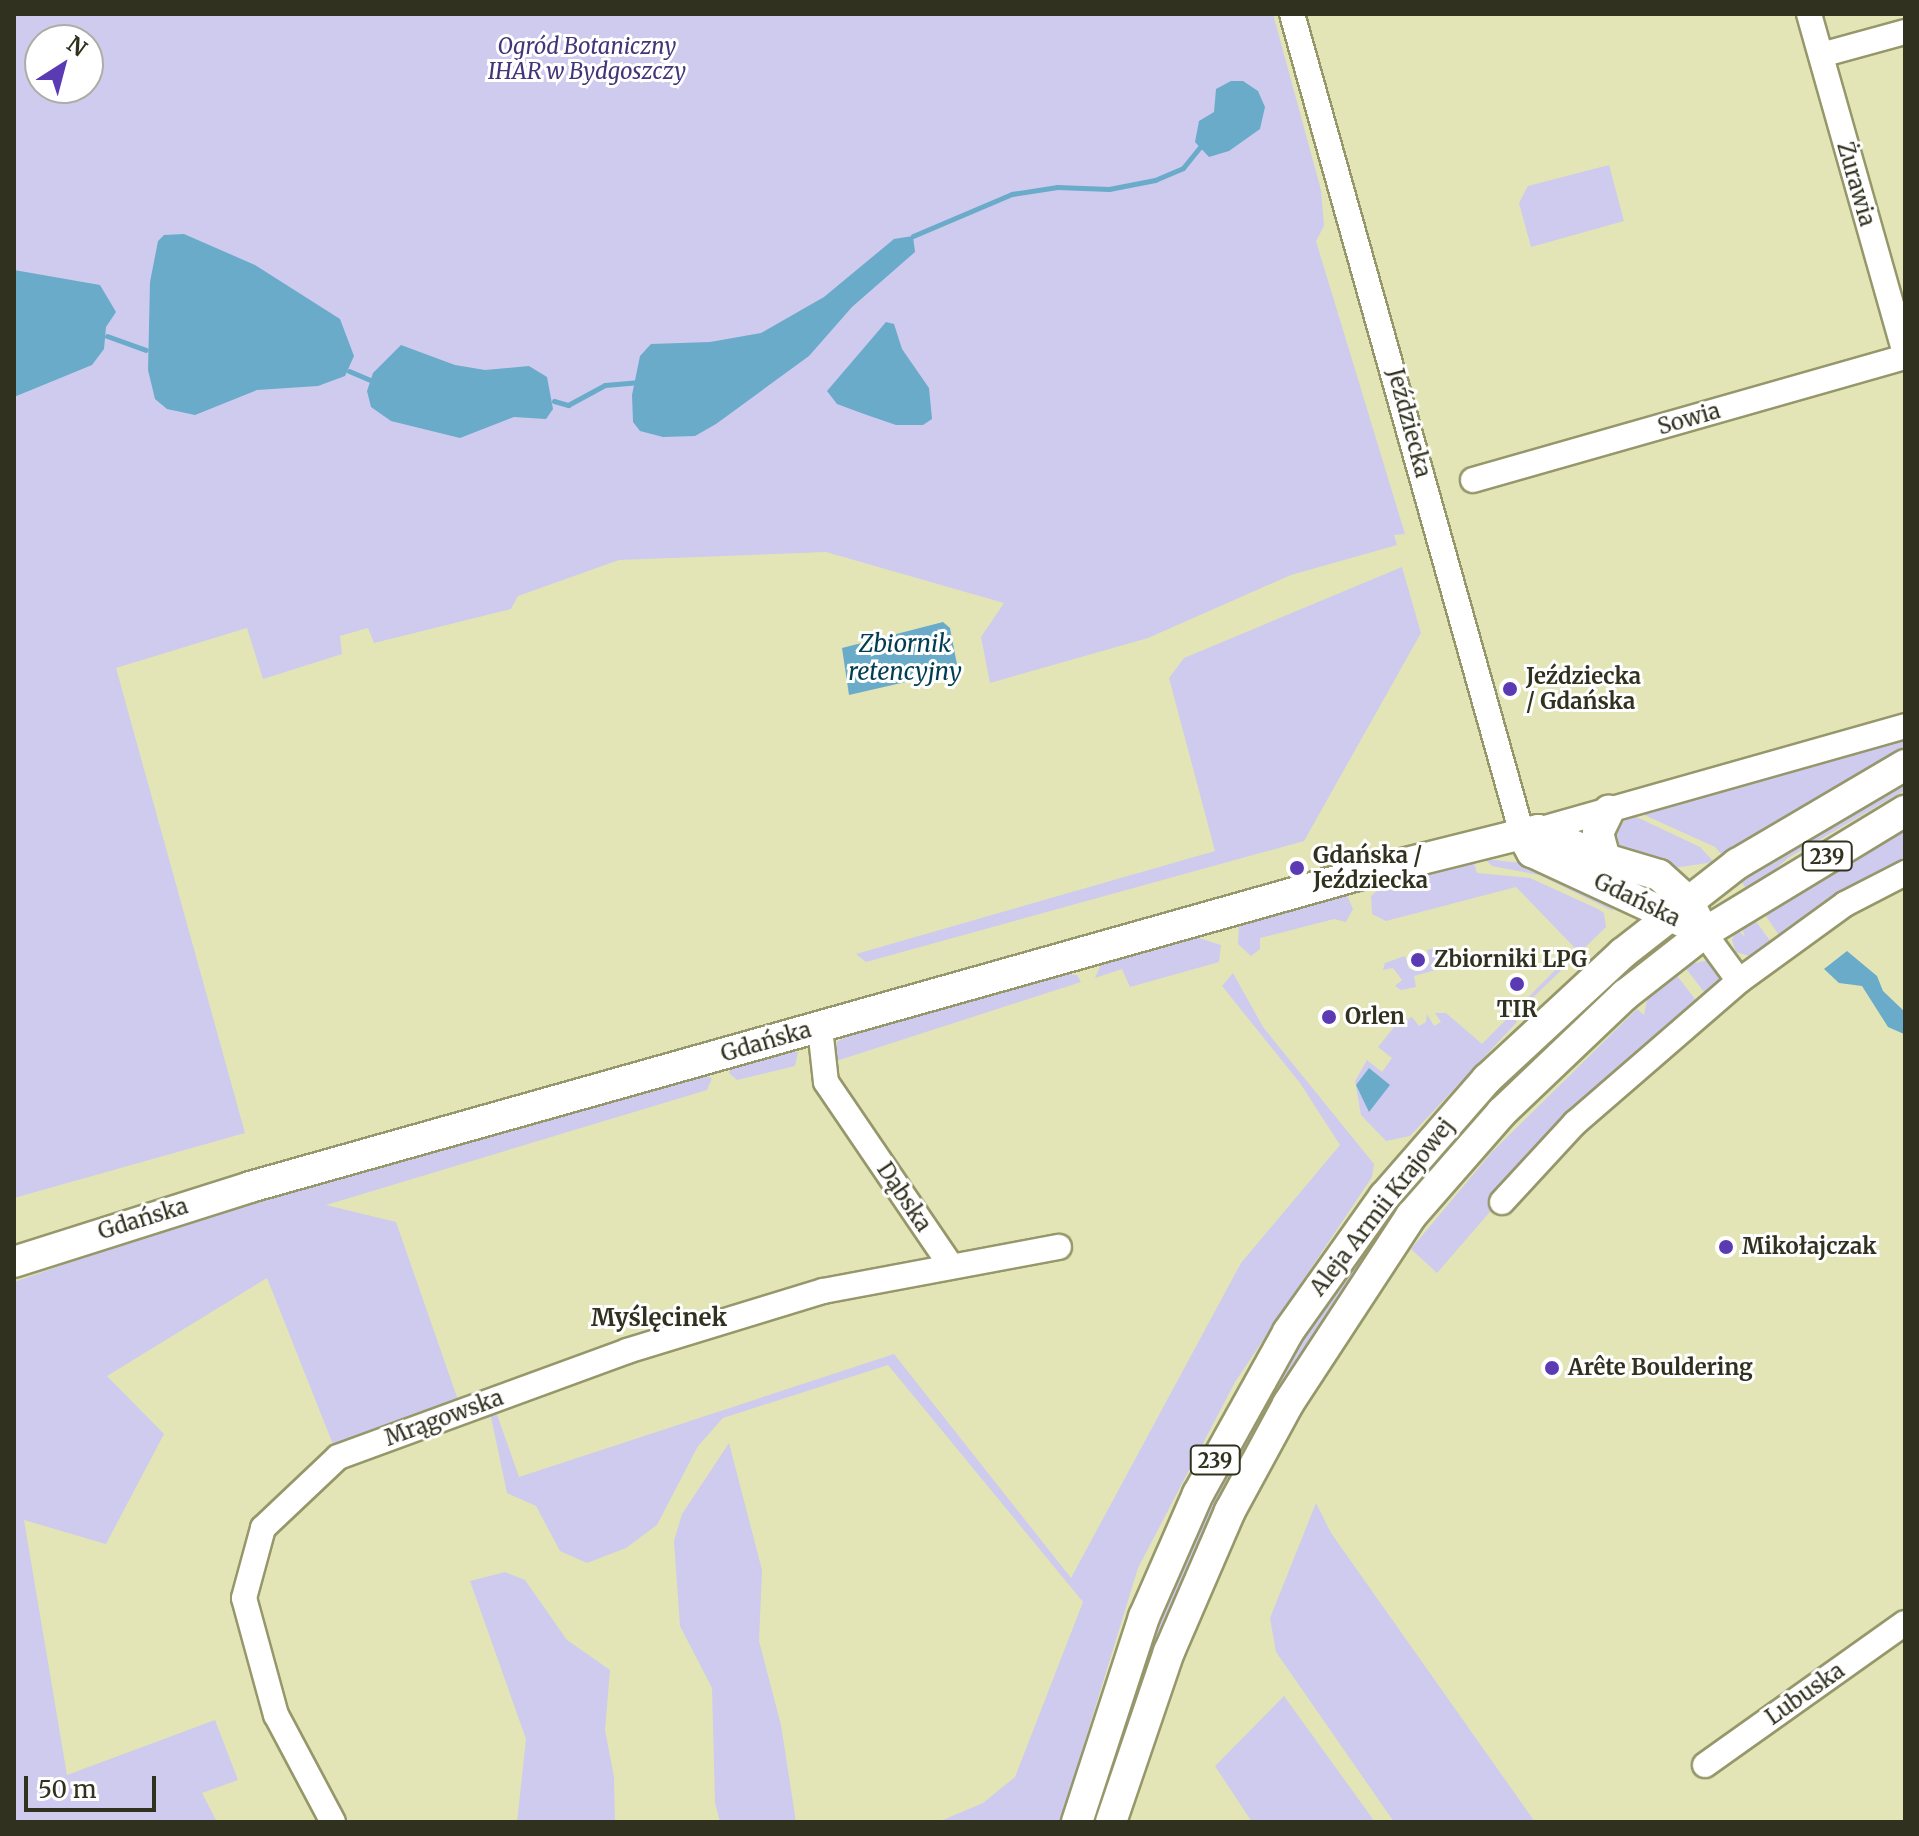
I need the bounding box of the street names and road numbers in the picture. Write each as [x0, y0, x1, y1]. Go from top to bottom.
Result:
street label: Żurawia [1831, 139, 1881, 229]
street label: Jeździecka [1382, 366, 1436, 480]
street label: Sowia [1655, 398, 1723, 440]
road number: 239 [1801, 840, 1853, 872]
street label: Gdańska [1590, 868, 1684, 932]
street label: Gdańska [718, 1017, 814, 1067]
street label: Aleja Armii Krajowej [1305, 1113, 1459, 1301]
street label: Dąbska [871, 1157, 937, 1237]
street label: Gdańska [95, 1193, 191, 1245]
street label: Mrągowska [381, 1384, 507, 1452]
road number: 239 [1189, 1444, 1241, 1476]
street label: Lubuska [1761, 1657, 1849, 1731]

